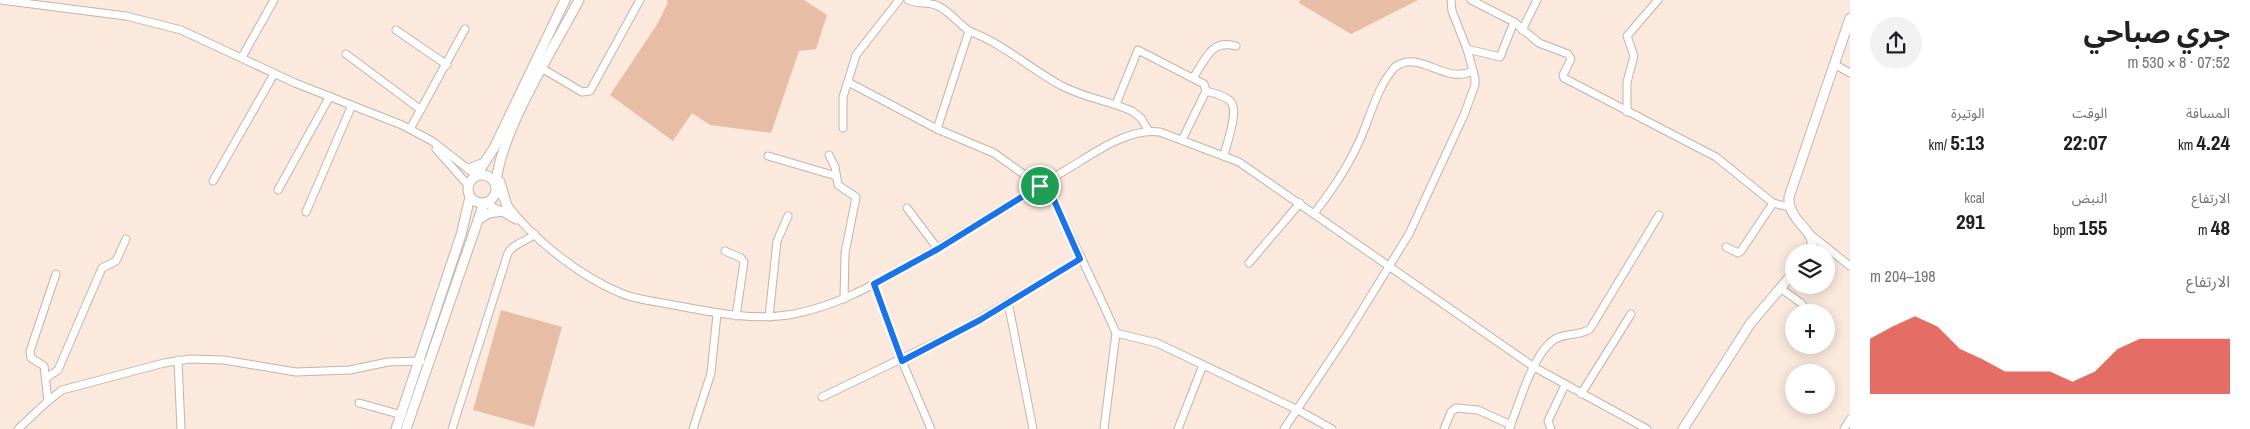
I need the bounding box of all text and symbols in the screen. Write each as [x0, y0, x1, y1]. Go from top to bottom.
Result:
text: جري صباحي [2083, 13, 2230, 51]
button: share [1870, 17, 1922, 69]
text: 07:52 · 8 × 530 m [2127, 51, 2230, 73]
text: الوتيرة [1951, 104, 1985, 122]
text: الوقت [2072, 104, 2107, 122]
text: المسافة [2186, 104, 2230, 122]
text: 5:13 [1950, 128, 1985, 157]
text: 22:07 [2063, 128, 2107, 157]
text: 4.24 [2196, 128, 2230, 157]
text: /km [1929, 136, 1950, 154]
text: km [2178, 136, 2196, 154]
pin [1019, 165, 1061, 207]
icon: arrive [1026, 172, 1054, 200]
text: kcal [1964, 189, 1985, 207]
text: النبض [2072, 189, 2107, 207]
text: الارتفاع [2192, 189, 2230, 207]
text: 291 [1956, 207, 1985, 236]
text: 155 [2079, 213, 2107, 242]
text: 48 [2211, 213, 2230, 242]
text: bpm [2053, 221, 2079, 239]
text: m [2198, 221, 2211, 239]
map controls [1785, 244, 1835, 414]
button: layers [1785, 244, 1835, 294]
text: 198–204 m [1870, 265, 1936, 287]
text: الارتفاع [2186, 270, 2230, 292]
button: + [1785, 304, 1835, 354]
button: − [1785, 364, 1835, 414]

